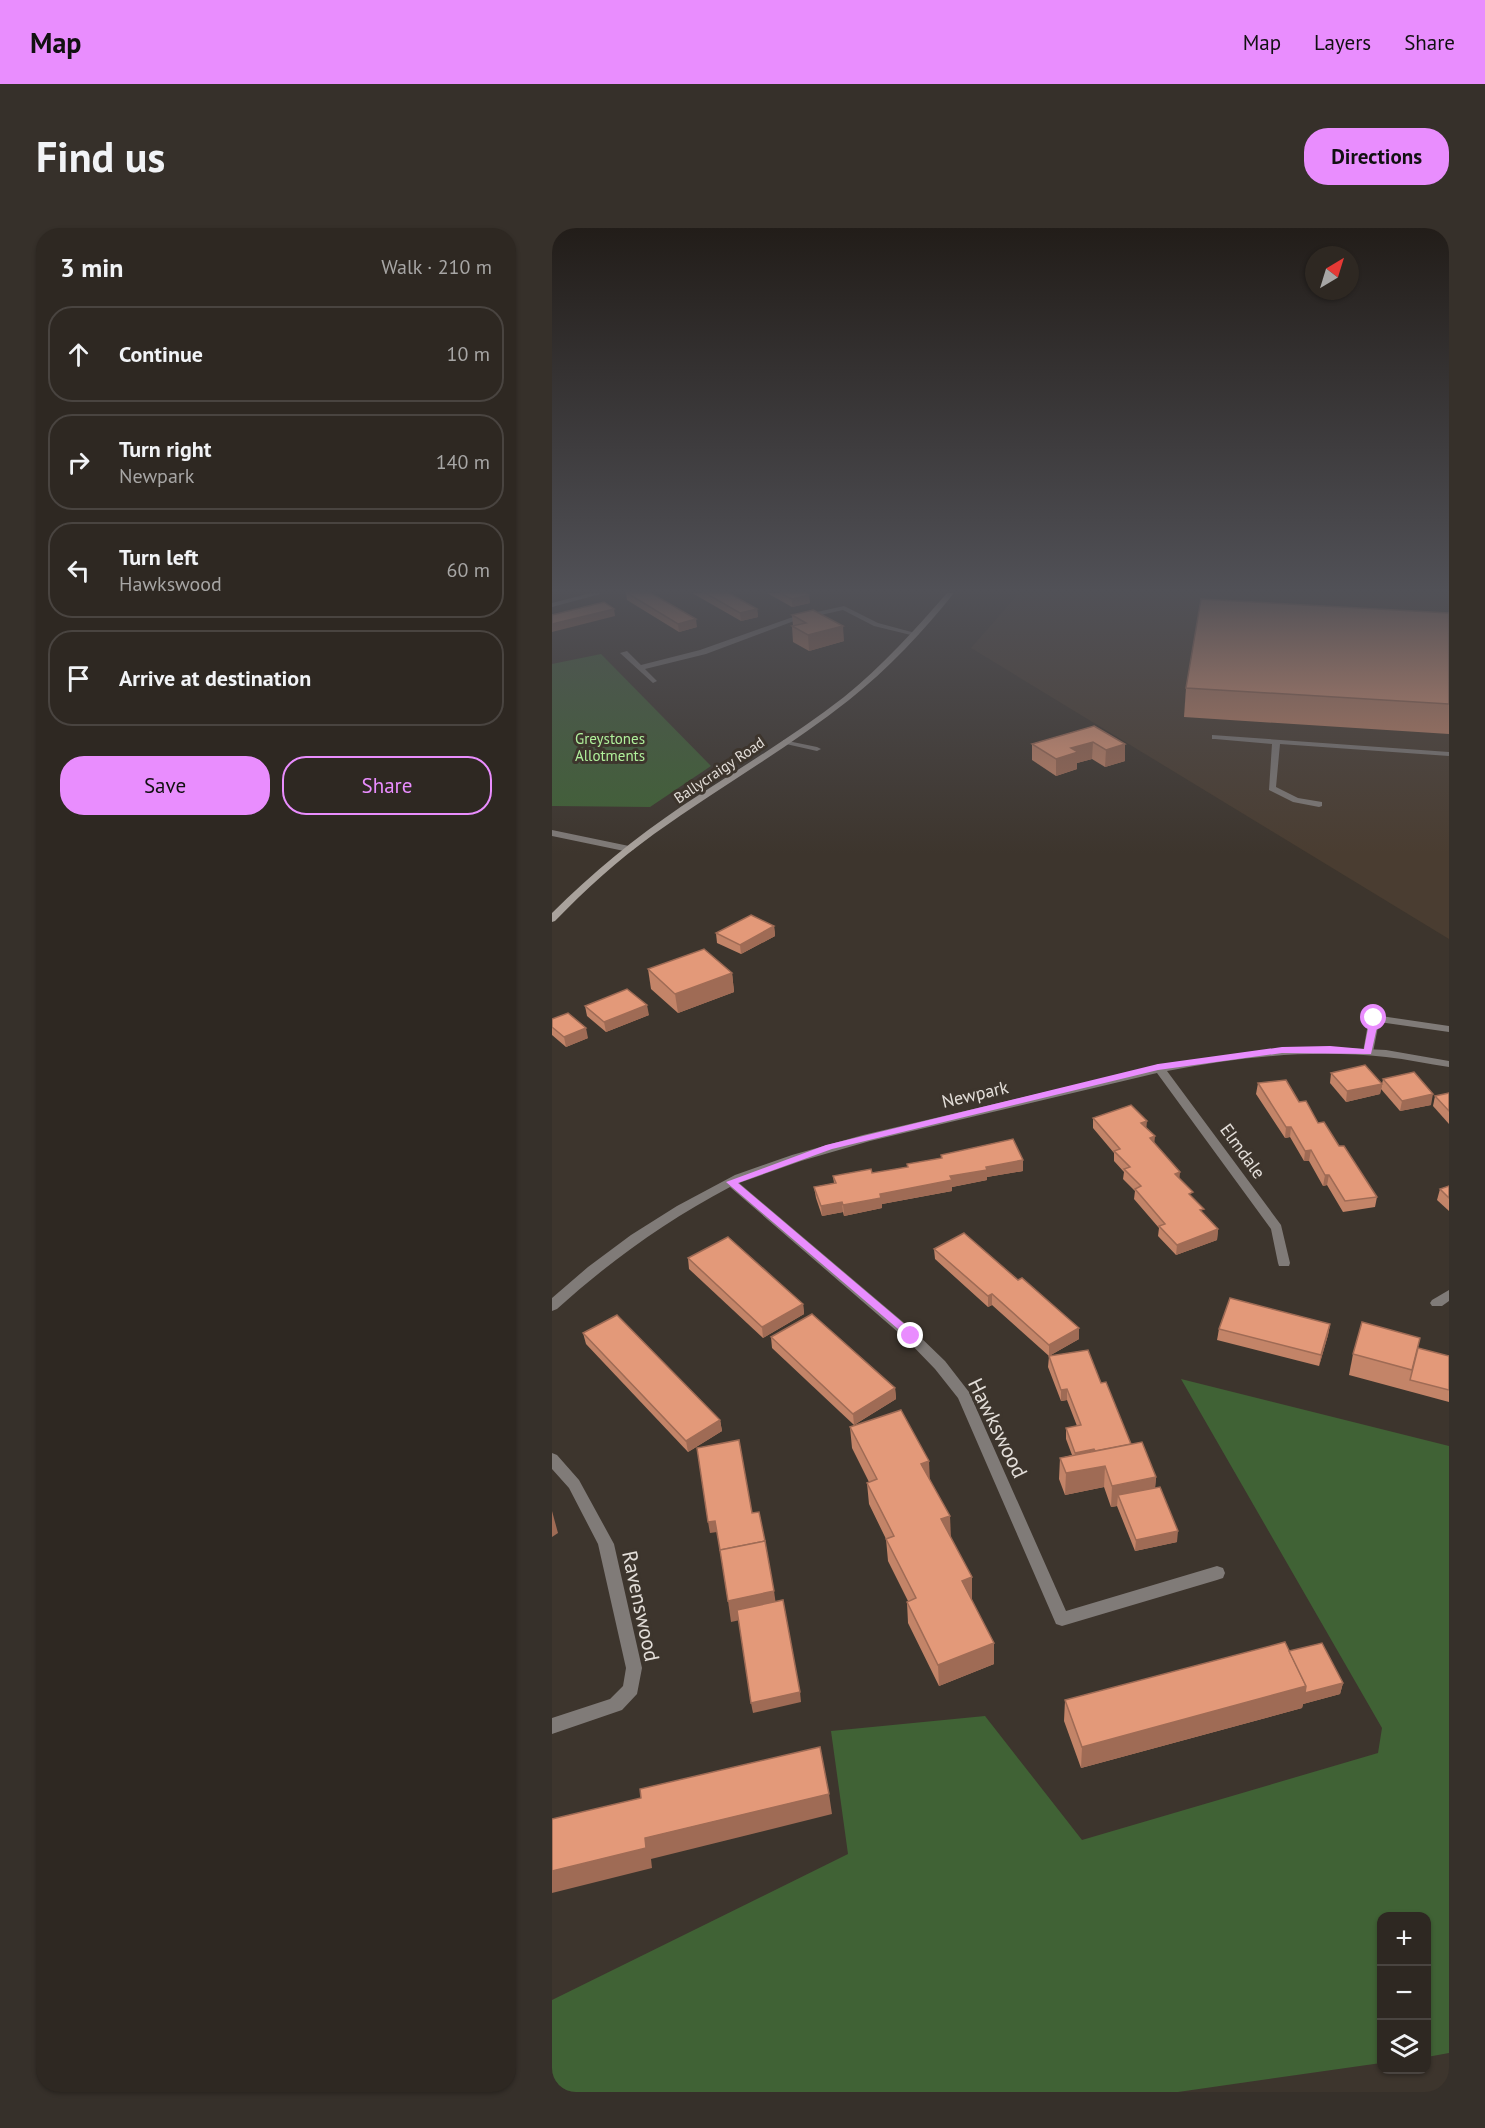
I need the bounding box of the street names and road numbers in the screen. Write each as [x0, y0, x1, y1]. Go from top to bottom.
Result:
street label: Ballycraigy Road [670, 733, 768, 807]
street label: Newpark [939, 1075, 1011, 1113]
street label: Elmdale [1215, 1119, 1271, 1183]
street label: Hawkswood [962, 1374, 1034, 1482]
street label: Ravenswood [616, 1548, 666, 1664]

